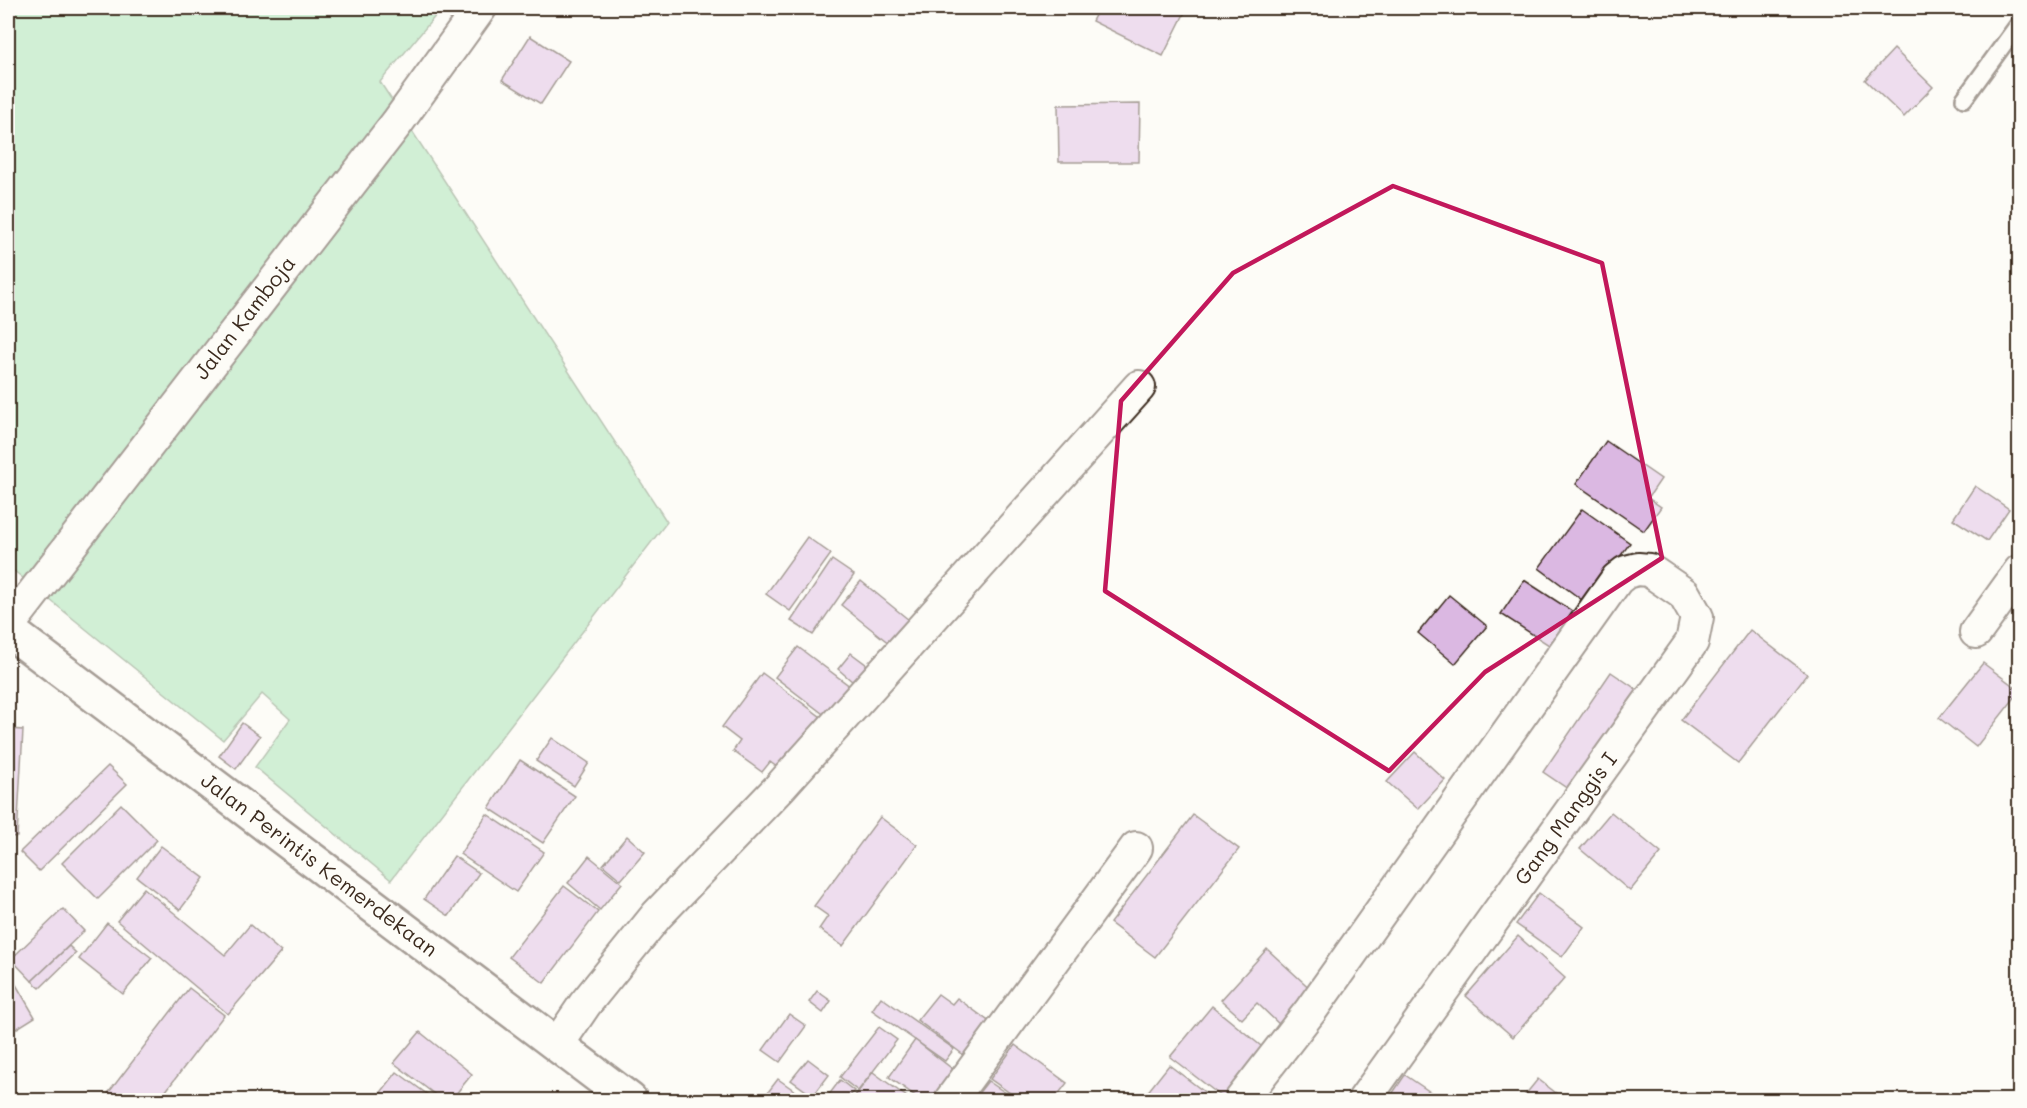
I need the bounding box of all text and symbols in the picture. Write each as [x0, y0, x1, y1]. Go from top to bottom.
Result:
street label: Jalan Kamboja [187, 250, 301, 384]
street label: Gang Manggis I [1508, 746, 1622, 890]
street label: Jalan Perintis Kemerdekaan [196, 766, 444, 962]

